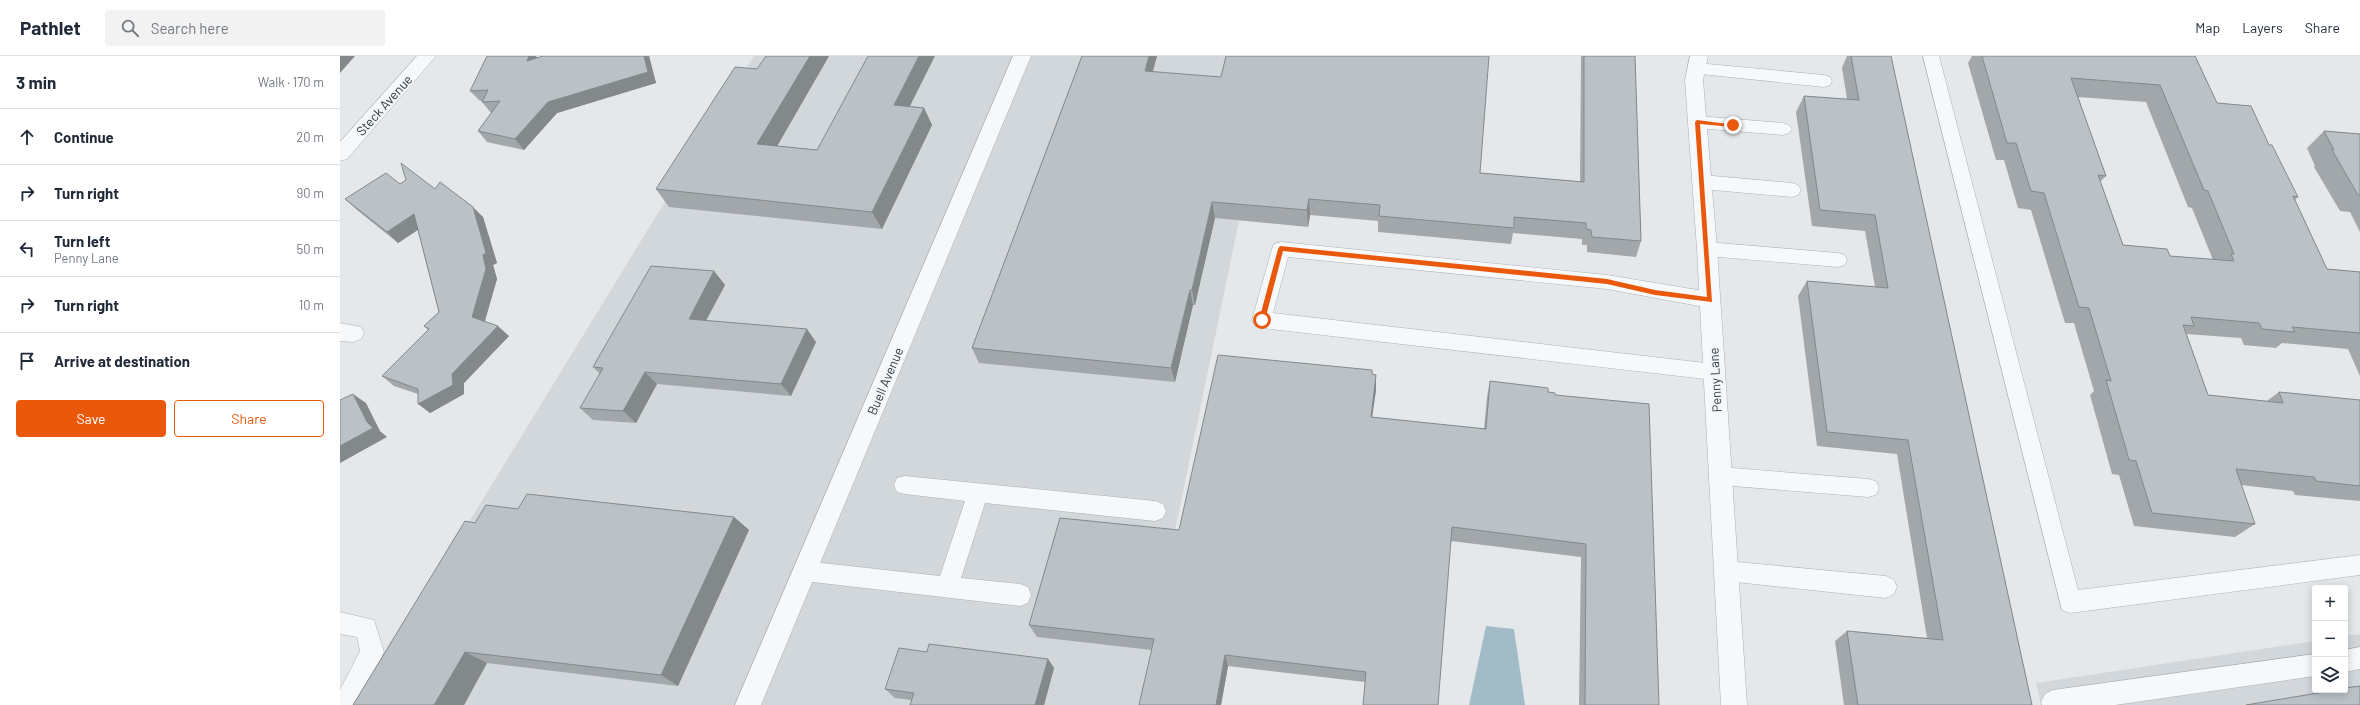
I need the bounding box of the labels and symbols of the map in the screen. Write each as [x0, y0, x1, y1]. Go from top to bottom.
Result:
street label: Steck Avenue [353, 71, 415, 139]
route end [1724, 116, 1742, 134]
route start [1253, 311, 1271, 329]
street label: Buell Avenue [864, 345, 906, 417]
street label: Penny Lane [1705, 347, 1725, 413]

